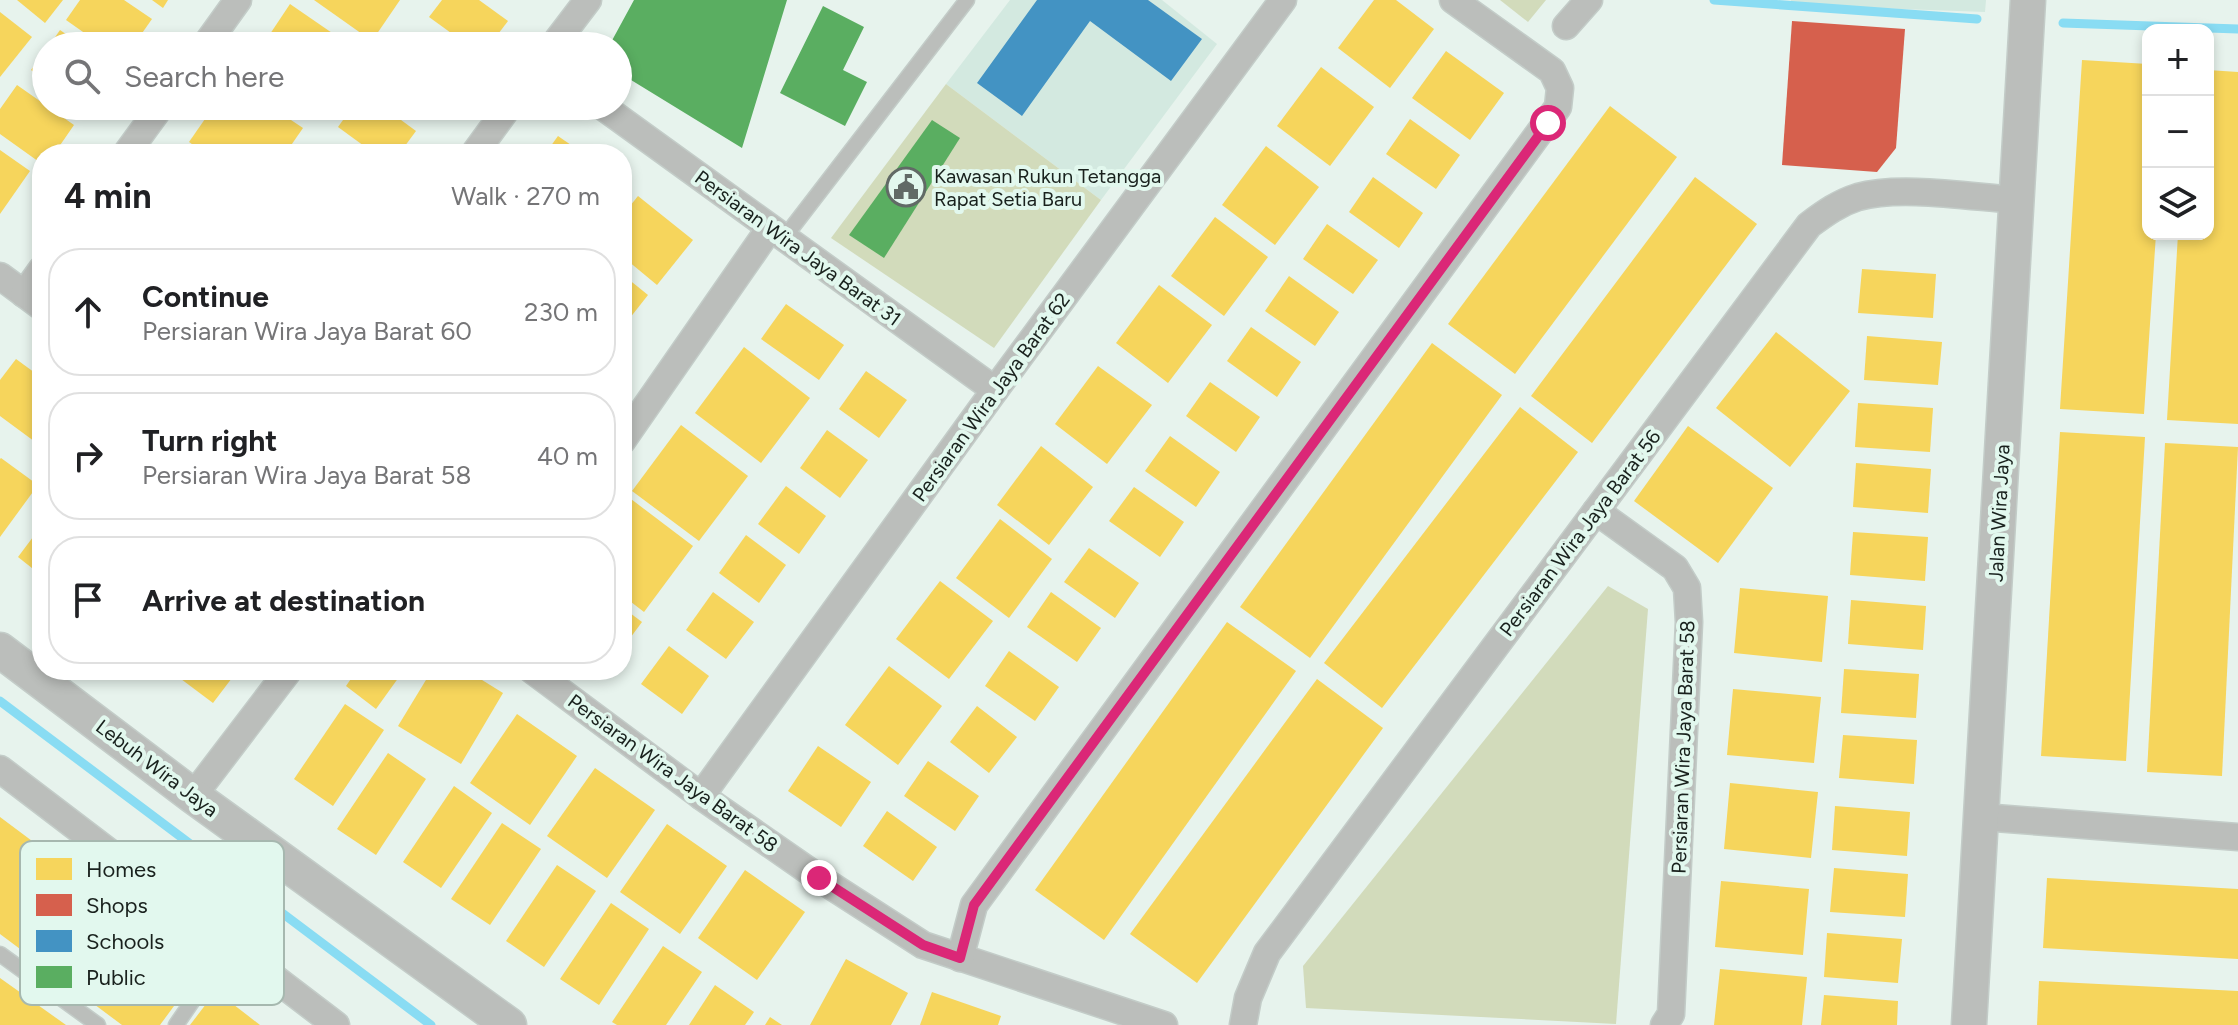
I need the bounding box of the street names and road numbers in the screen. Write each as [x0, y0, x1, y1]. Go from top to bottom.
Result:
street label: Persiaran Wira Jaya Barat 31 [690, 165, 906, 331]
street label: Persiaran Wira Jaya Barat 62 [907, 288, 1075, 506]
street label: Persiaran Wira Jaya Barat 56 [1494, 425, 1666, 641]
street label: Jalan Wira Jaya [1983, 444, 2015, 582]
street label: Persiaran Wira Jaya Barat 58 [1667, 620, 1699, 874]
street label: Persiaran Wira Jaya Barat 58 [563, 689, 783, 857]
street label: Lebuh Wira Jaya [91, 714, 223, 822]

